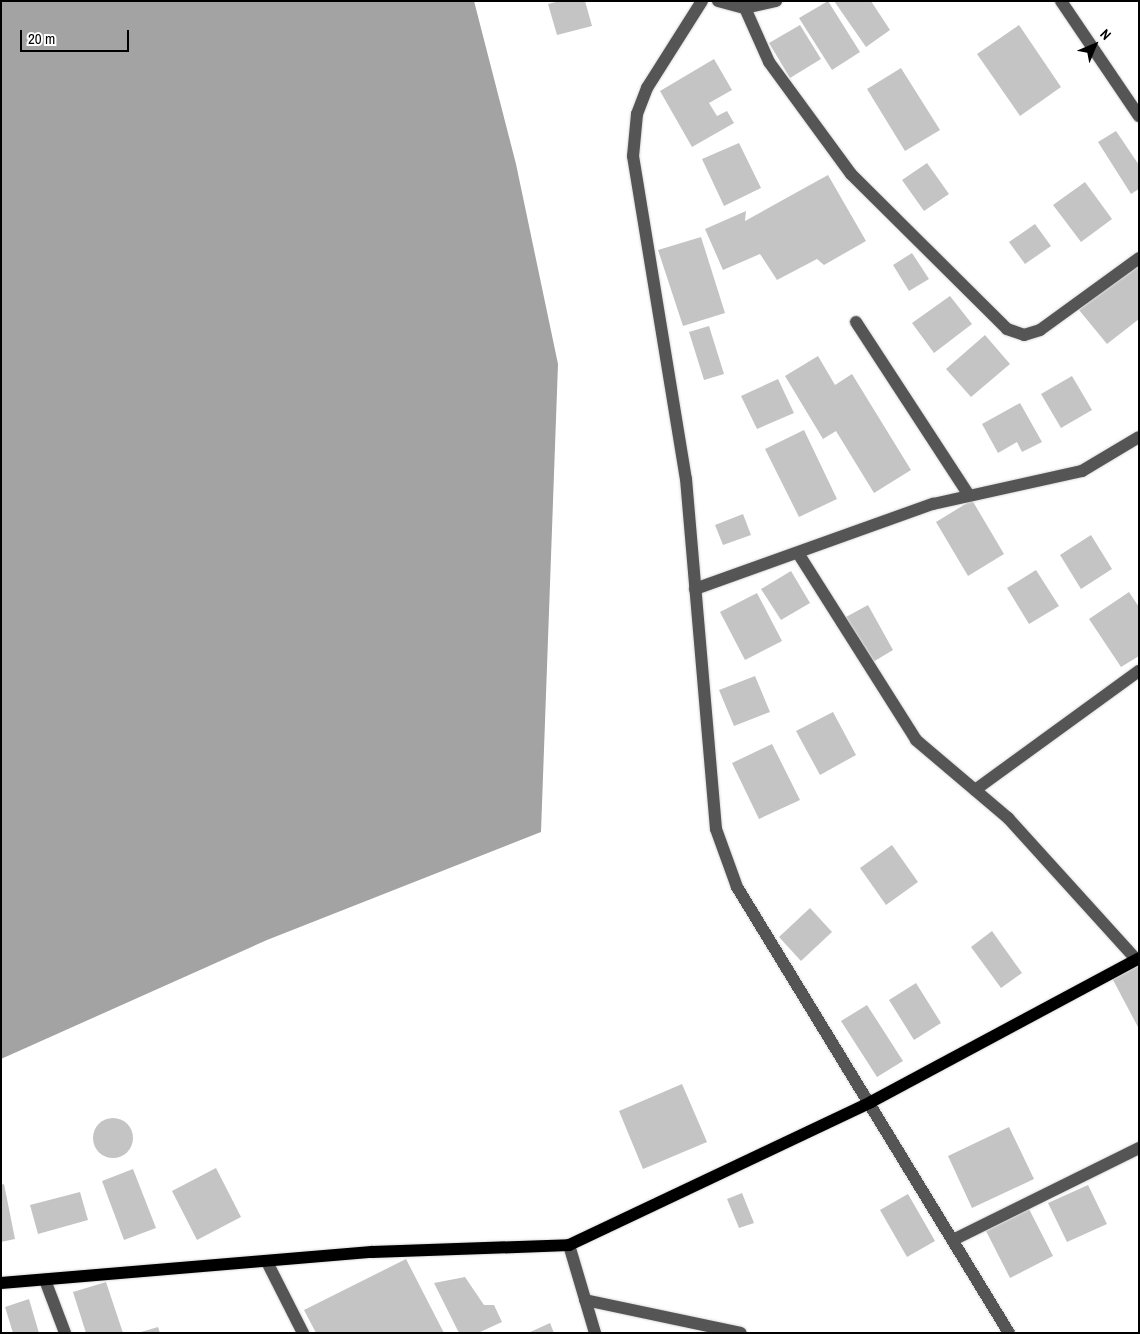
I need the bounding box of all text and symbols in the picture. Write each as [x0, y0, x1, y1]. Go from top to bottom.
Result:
scale bar [22, 20, 131, 52]
north arrow [1070, 20, 1120, 70]
text: N [1096, 25, 1115, 44]
text: 20 m [28, 28, 55, 49]

